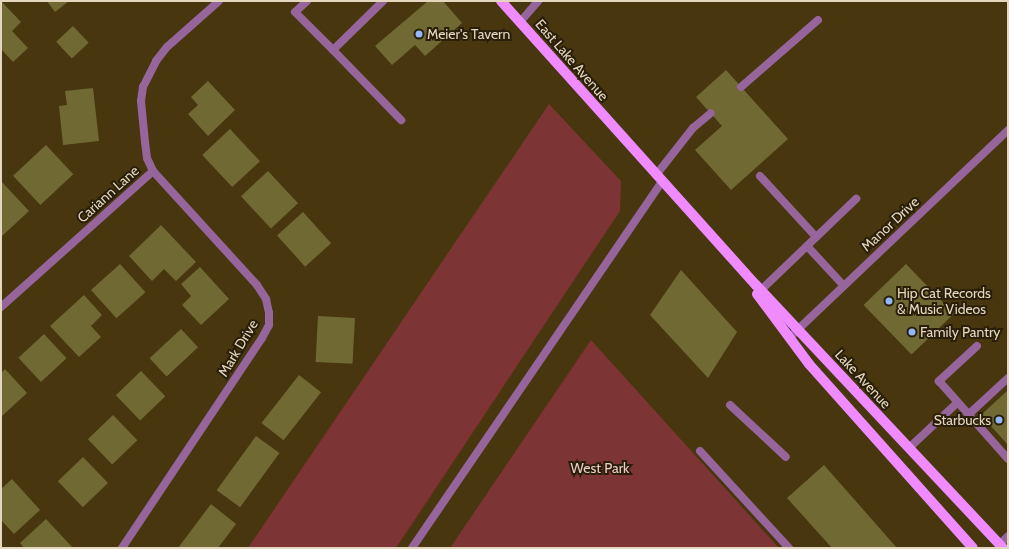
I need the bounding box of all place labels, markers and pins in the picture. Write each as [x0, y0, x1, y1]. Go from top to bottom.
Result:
place label: Meier's Tavern [427, 26, 510, 42]
marker: Meier's Tavern [414, 29, 424, 39]
place label: Hip Cat Records & Music Videos [897, 285, 991, 318]
marker: Hip Cat Records & Music Videos [884, 296, 894, 306]
place label: Family Pantry [920, 324, 1000, 340]
marker: Family Pantry [907, 327, 917, 337]
place label: Starbucks [934, 412, 991, 428]
marker: Starbucks [994, 415, 1004, 425]

